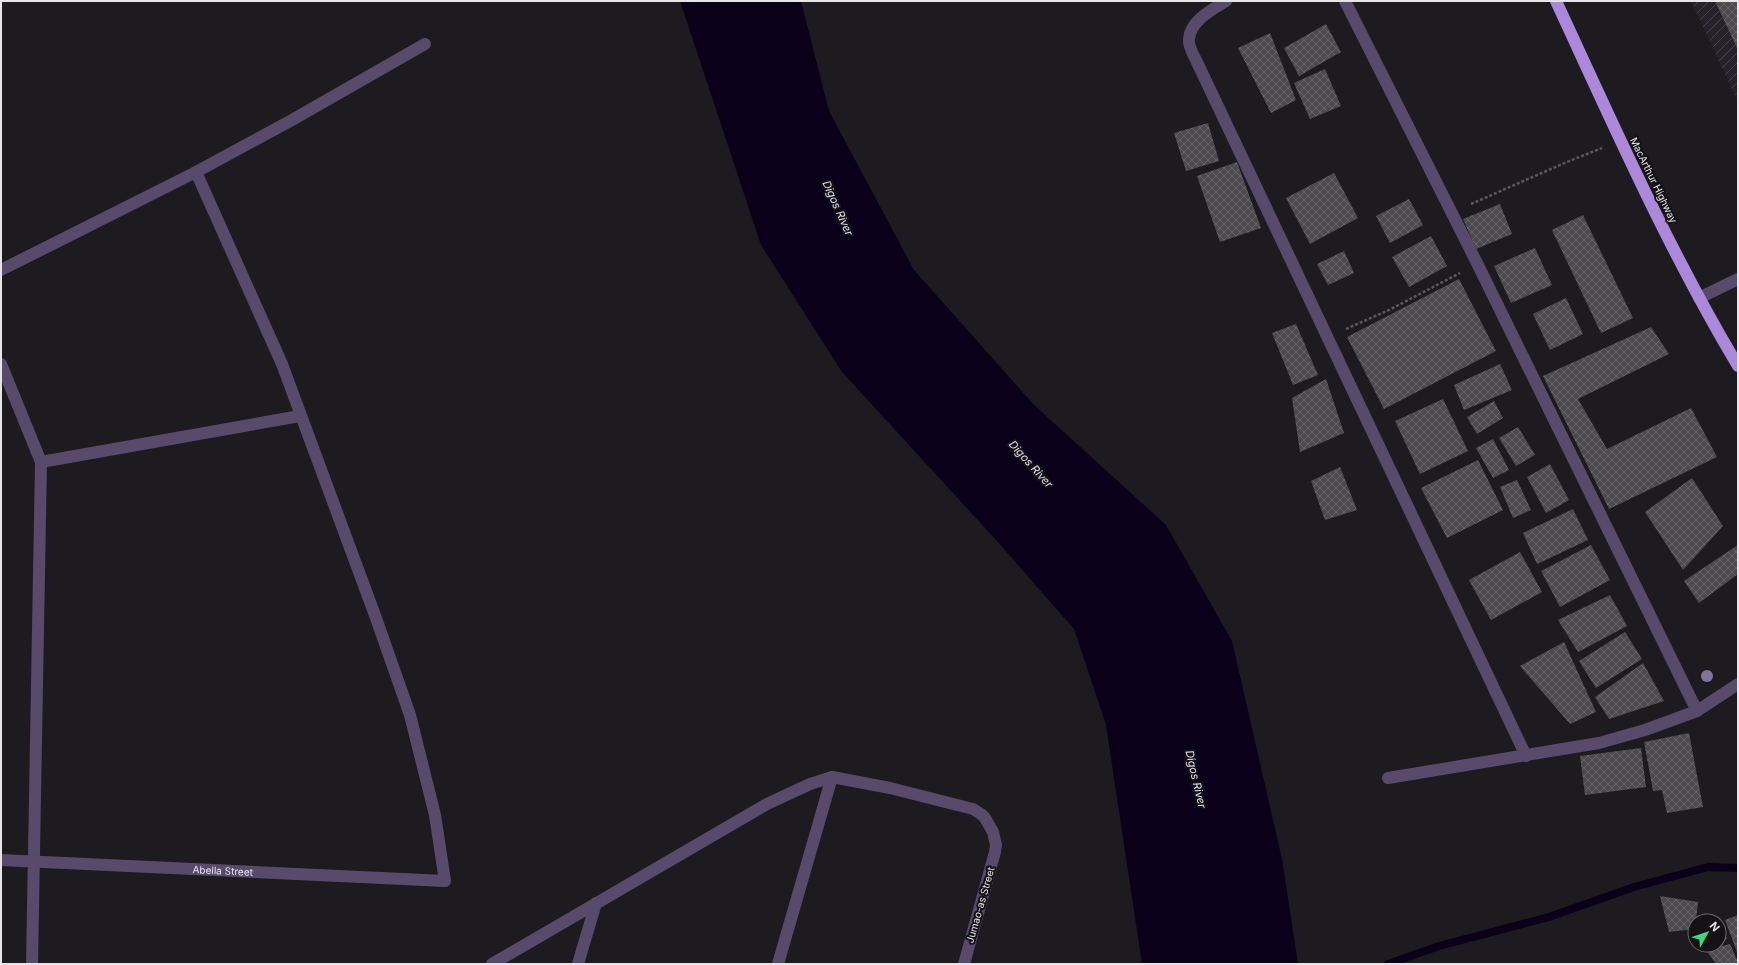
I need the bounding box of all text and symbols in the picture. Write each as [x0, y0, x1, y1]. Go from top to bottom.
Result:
street label: MacArthur Highway [1628, 135, 1680, 225]
water label: Digos River [820, 178, 857, 239]
water label: Digos River [1006, 437, 1057, 491]
water label: Digos River [1183, 749, 1210, 810]
street label: Abella Street [192, 863, 254, 878]
street label: Jumao-as Street [963, 865, 997, 944]
north arrow [1687, 913, 1727, 953]
text: N [1707, 919, 1723, 934]

